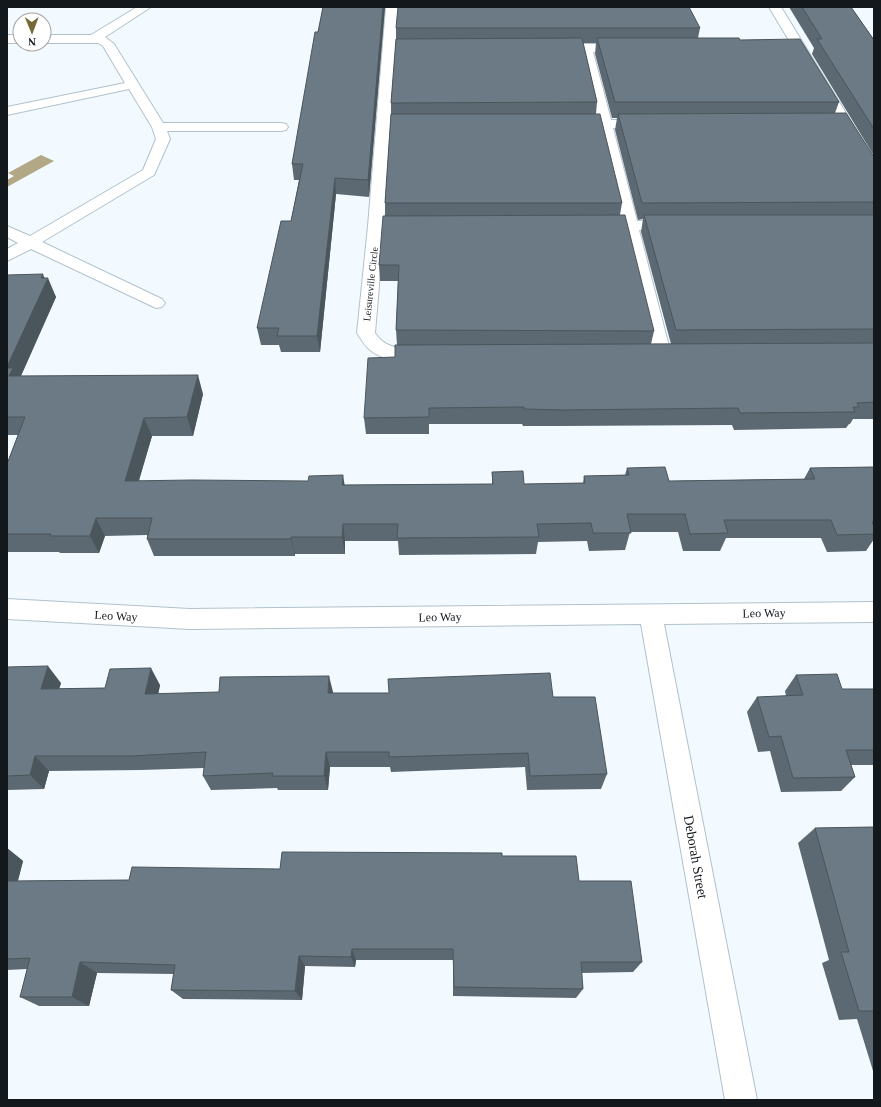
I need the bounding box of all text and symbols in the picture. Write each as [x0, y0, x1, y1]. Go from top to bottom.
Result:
north arrow [12, 12, 52, 52]
text: N [28, 36, 36, 48]
street label: Leisureville Circle [361, 246, 380, 322]
street label: Leo Way [742, 606, 786, 620]
street label: Leo Way [94, 608, 138, 624]
street label: Leo Way [418, 610, 462, 624]
street label: Deborah Street [681, 814, 710, 900]

